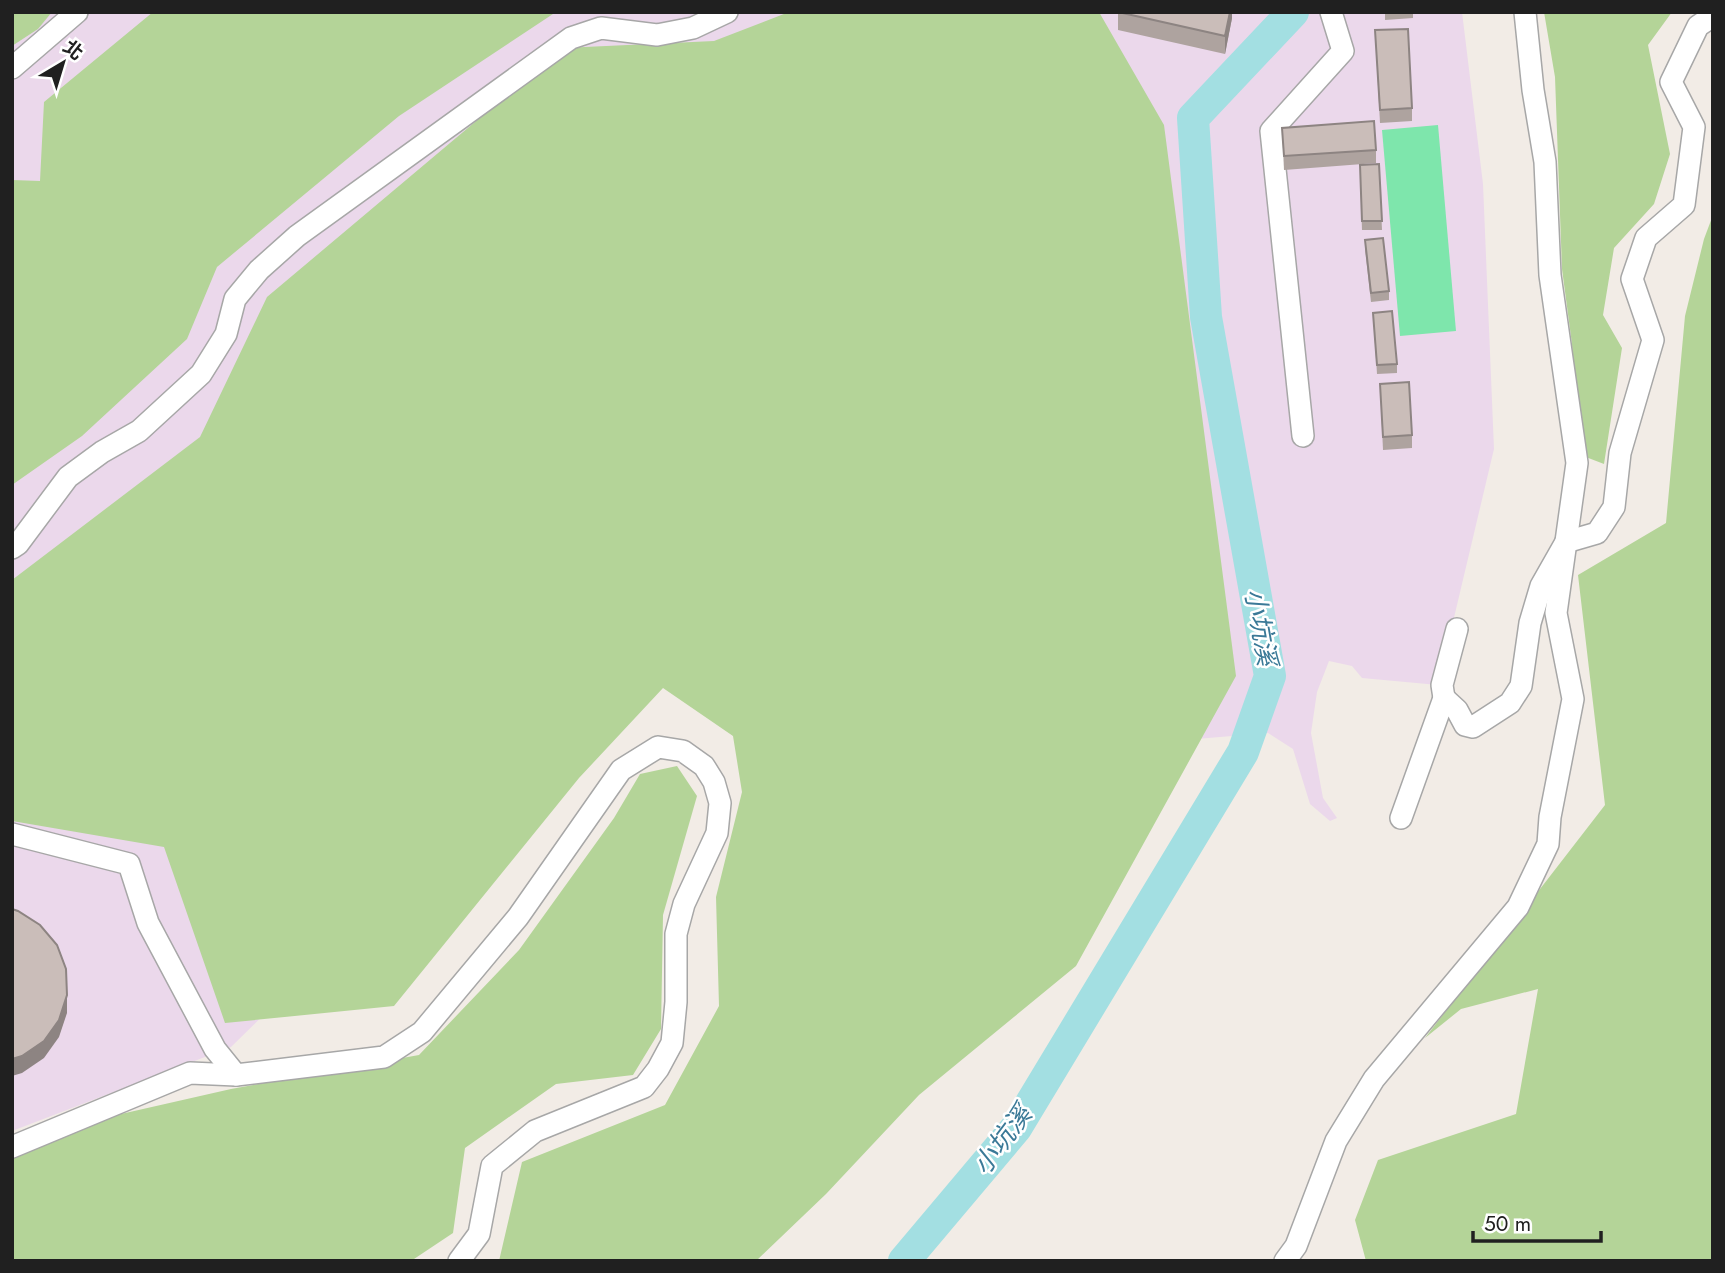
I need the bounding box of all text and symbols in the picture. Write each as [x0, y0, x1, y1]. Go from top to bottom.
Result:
north arrow [28, 28, 98, 98]
text: 北 [57, 34, 89, 66]
water label: 小坑溪 [1236, 585, 1287, 673]
water label: 小坑溪 [963, 1094, 1043, 1183]
scale bar [1473, 1200, 1601, 1244]
text: 50 m [1484, 1209, 1531, 1239]

